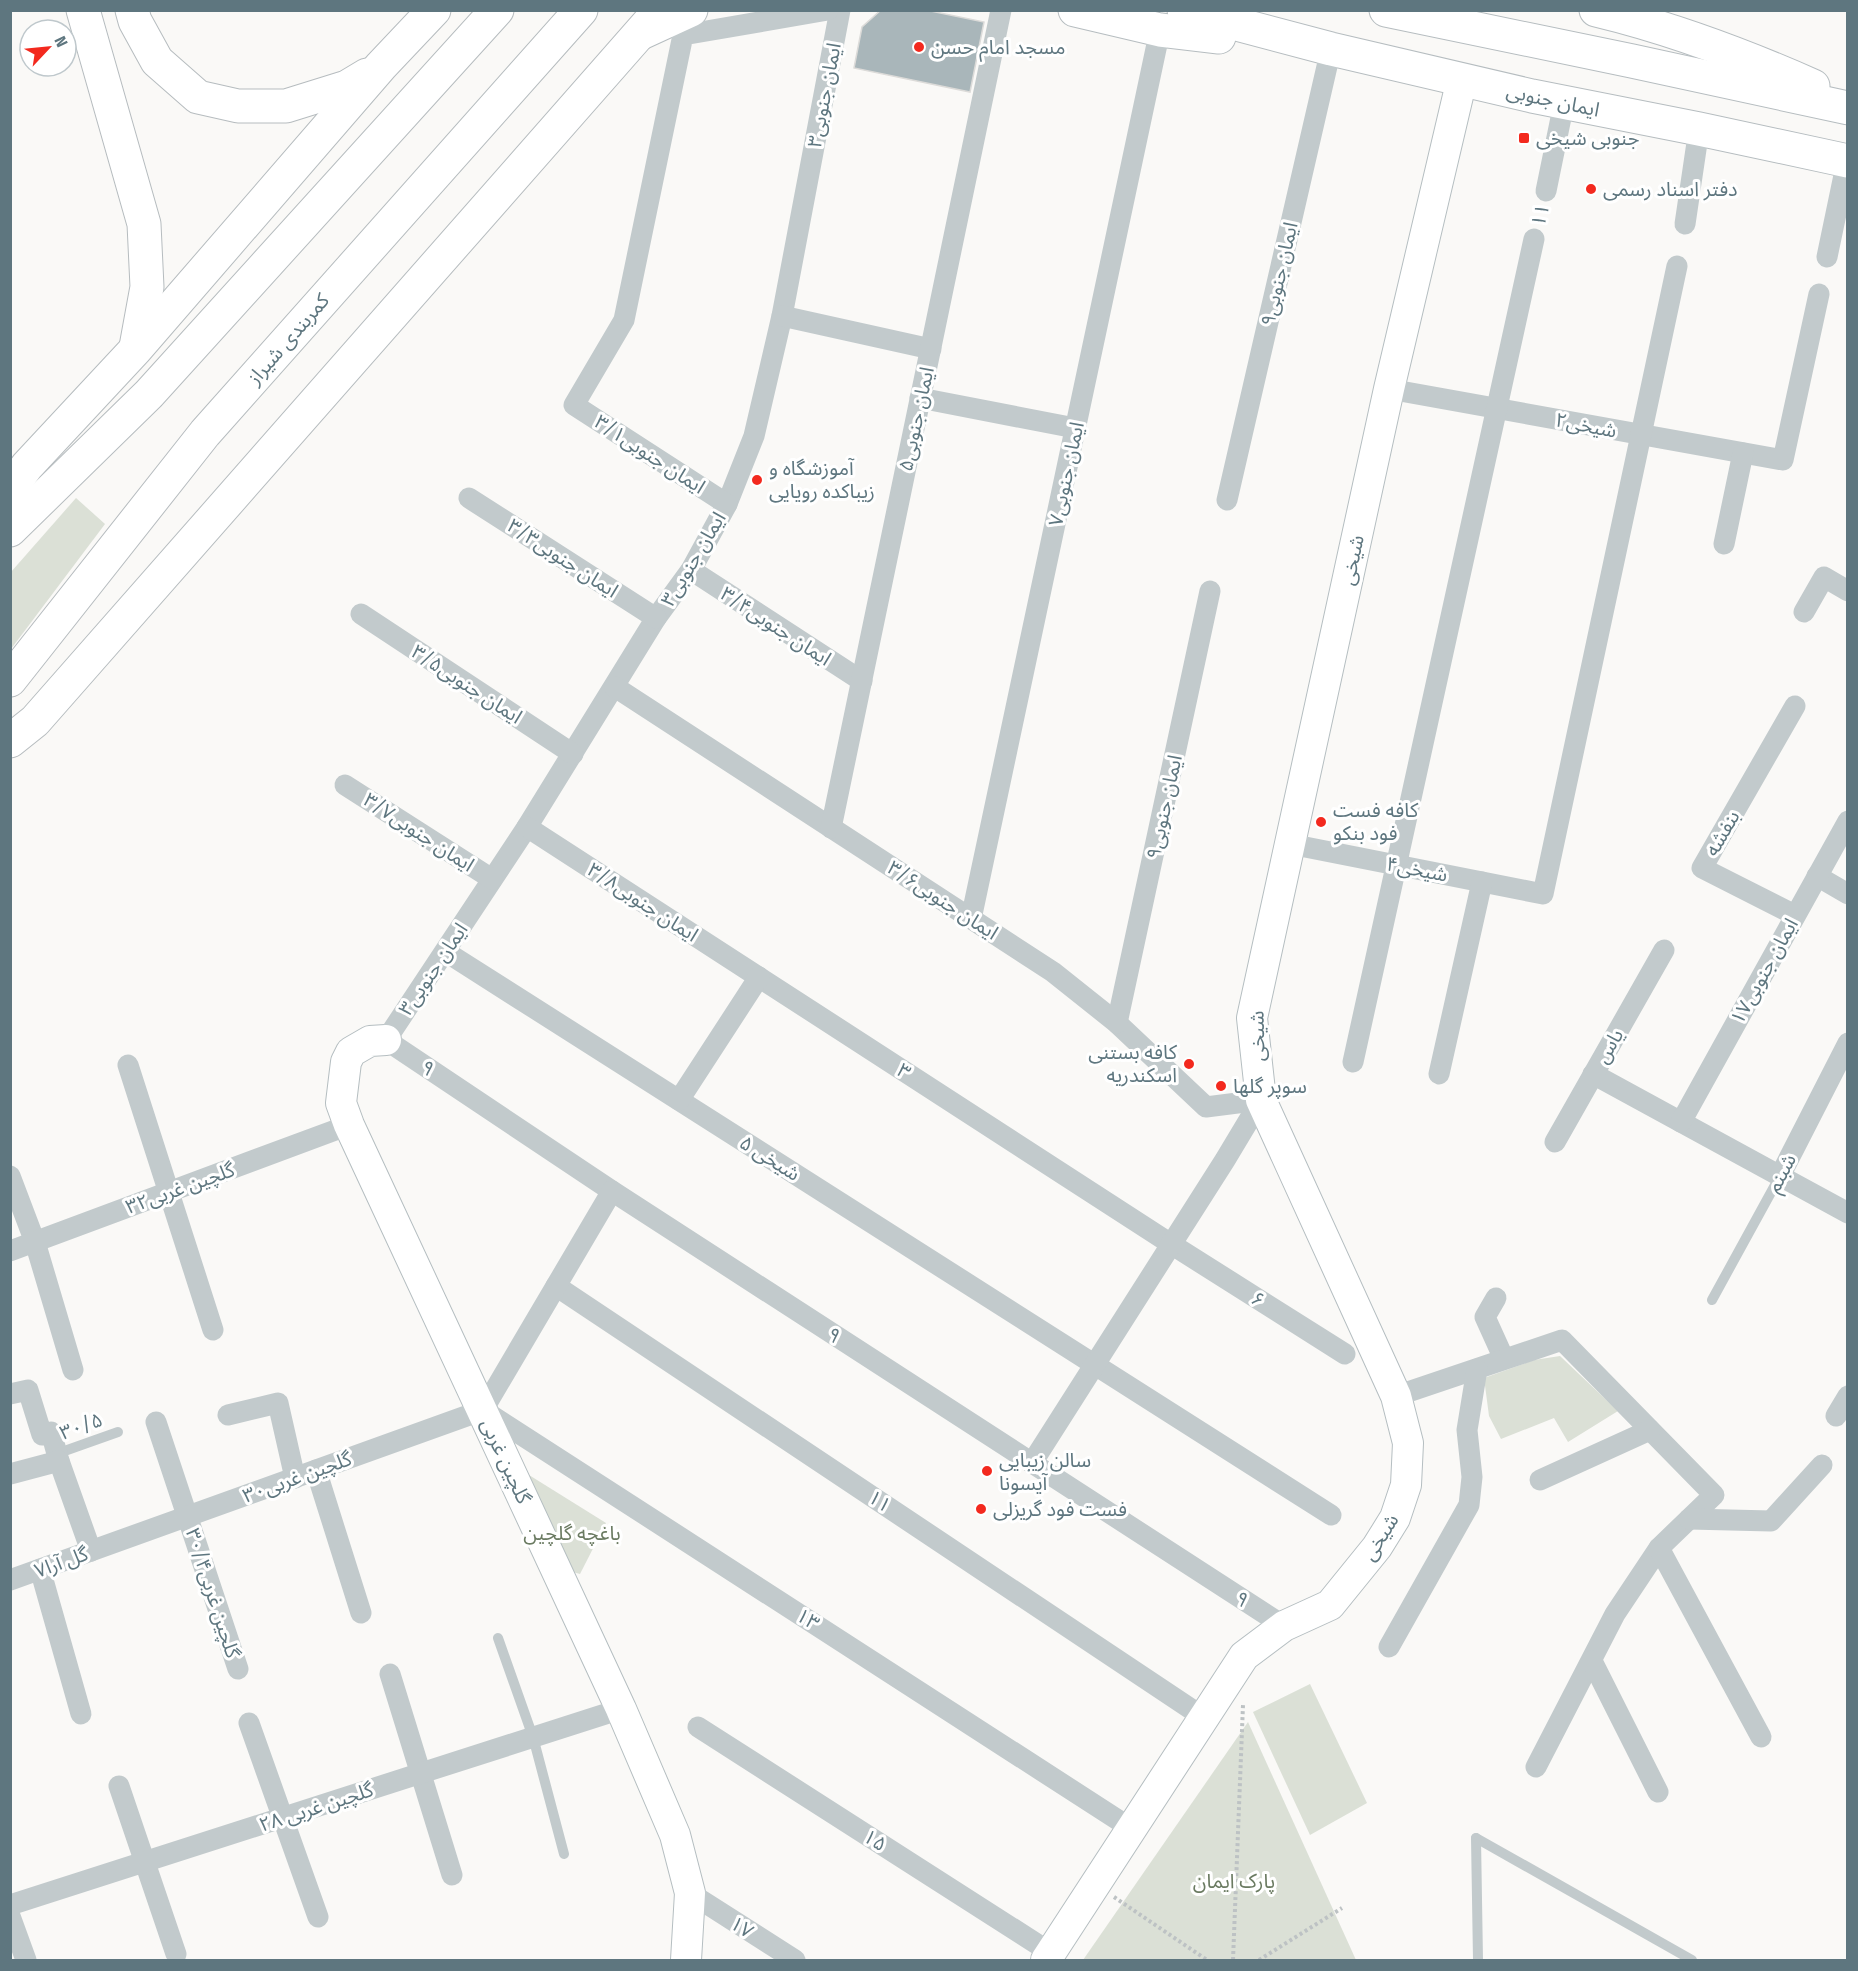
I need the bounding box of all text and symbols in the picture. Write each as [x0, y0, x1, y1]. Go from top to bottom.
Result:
north arrow [18, 18, 78, 78]
text: N [50, 33, 72, 50]
place label: مسجد امام حسن [931, 35, 1065, 62]
marker: مسجد امام حسن [912, 40, 926, 54]
street label: ایمان جنوبی۳ [802, 41, 846, 149]
street label: ایمان جنوبی [1504, 78, 1602, 122]
place label: جنوبی شیخی [1536, 126, 1639, 150]
marker: جنوبی شیخی [1517, 131, 1531, 145]
place label: دفتر اسناد رسمی [1603, 177, 1738, 201]
marker: دفتر اسناد رسمی [1584, 182, 1598, 196]
street label: ۱۱ [1526, 201, 1554, 229]
street label: ایمان جنوبی۹ [1255, 220, 1303, 328]
street label: کمربندی شیراز [241, 288, 334, 390]
street label: ایمان جنوبی۵ [893, 365, 939, 473]
street label: شیخی۲ [1553, 407, 1619, 443]
street label: ایمان جنوبی۳/۱ [590, 409, 710, 499]
street label: ایمان جنوبی۷ [1043, 420, 1089, 528]
place label: آموزشگاه و زیباکده رویایی [769, 456, 875, 503]
marker: آموزشگاه و زیباکده رویایی [750, 473, 764, 487]
street label: ایمان جنوبی۳ [655, 507, 731, 611]
street label: ایمان جنوبی۳/۳ [503, 513, 623, 603]
street label: شیخی [1335, 533, 1369, 587]
street label: ایمان جنوبی۳/۴ [716, 581, 836, 671]
street label: ایمان جنوبی۳/۵ [407, 639, 527, 729]
street label: ایمان جنوبی۹ [1141, 753, 1187, 861]
street label: ایمان جنوبی۳/۷ [359, 787, 479, 877]
place label: کافه فست فود بنکو [1333, 798, 1419, 845]
street label: بنفشه [1699, 806, 1745, 860]
marker: کافه فست فود بنکو [1314, 815, 1328, 829]
street label: شیخی۴ [1384, 851, 1450, 887]
street label: ایمان جنوبی۳/۶ [883, 855, 1003, 945]
street label: ایمان جنوبی۳/۸ [583, 857, 703, 947]
street label: ایمان جنوبی۱۷ [1725, 914, 1803, 1028]
street label: ایمان جنوبی۳ [393, 918, 473, 1020]
street label: شیخی [1245, 1010, 1269, 1062]
street label: یاس [1590, 1024, 1628, 1068]
place label: کافه بستنی اسکندریه [1088, 1040, 1178, 1087]
street label: ۹ [417, 1055, 439, 1081]
marker: کافه بستنی اسکندریه [1182, 1057, 1196, 1071]
street label: ۳ [893, 1058, 915, 1084]
place label: سوپر گلها [1233, 1074, 1307, 1099]
marker: سوپر گلها [1214, 1079, 1228, 1093]
street label: شیخی ۵ [735, 1130, 805, 1186]
street label: شبنم [1761, 1149, 1804, 1198]
street label: گلچین غربی۳۲ [122, 1157, 239, 1220]
street label: ۶ [1247, 1286, 1269, 1312]
street label: ۹ [823, 1322, 845, 1348]
street label: ۳۰/۵ [56, 1407, 106, 1445]
street label: گلچین غربی [475, 1415, 536, 1509]
street label: گلچین غربی۳۰ [239, 1446, 356, 1509]
place label: سالن زیبایی آیسونا [999, 1448, 1091, 1495]
marker: سالن زیبایی آیسونا [980, 1464, 994, 1478]
street label: ۱۱ [864, 1485, 896, 1517]
place label: فست فود گریزلی [993, 1497, 1127, 1521]
marker: فست فود گریزلی [974, 1502, 988, 1516]
street label: شیخی [1356, 1509, 1404, 1565]
park label: باغچه گلچین [523, 1521, 621, 1546]
street label: گلچین غربی۳۰/۴ [180, 1525, 245, 1662]
street label: گل آرا۷ [31, 1541, 92, 1583]
street label: ۹ [1231, 1586, 1253, 1612]
street label: ۱۳ [792, 1603, 824, 1635]
street label: گلچین غربی ۲۸ [256, 1777, 377, 1838]
street label: ۱۵ [859, 1824, 891, 1856]
park label: پارک ایمان [1193, 1869, 1275, 1894]
street label: ۱۷ [726, 1911, 759, 1944]

